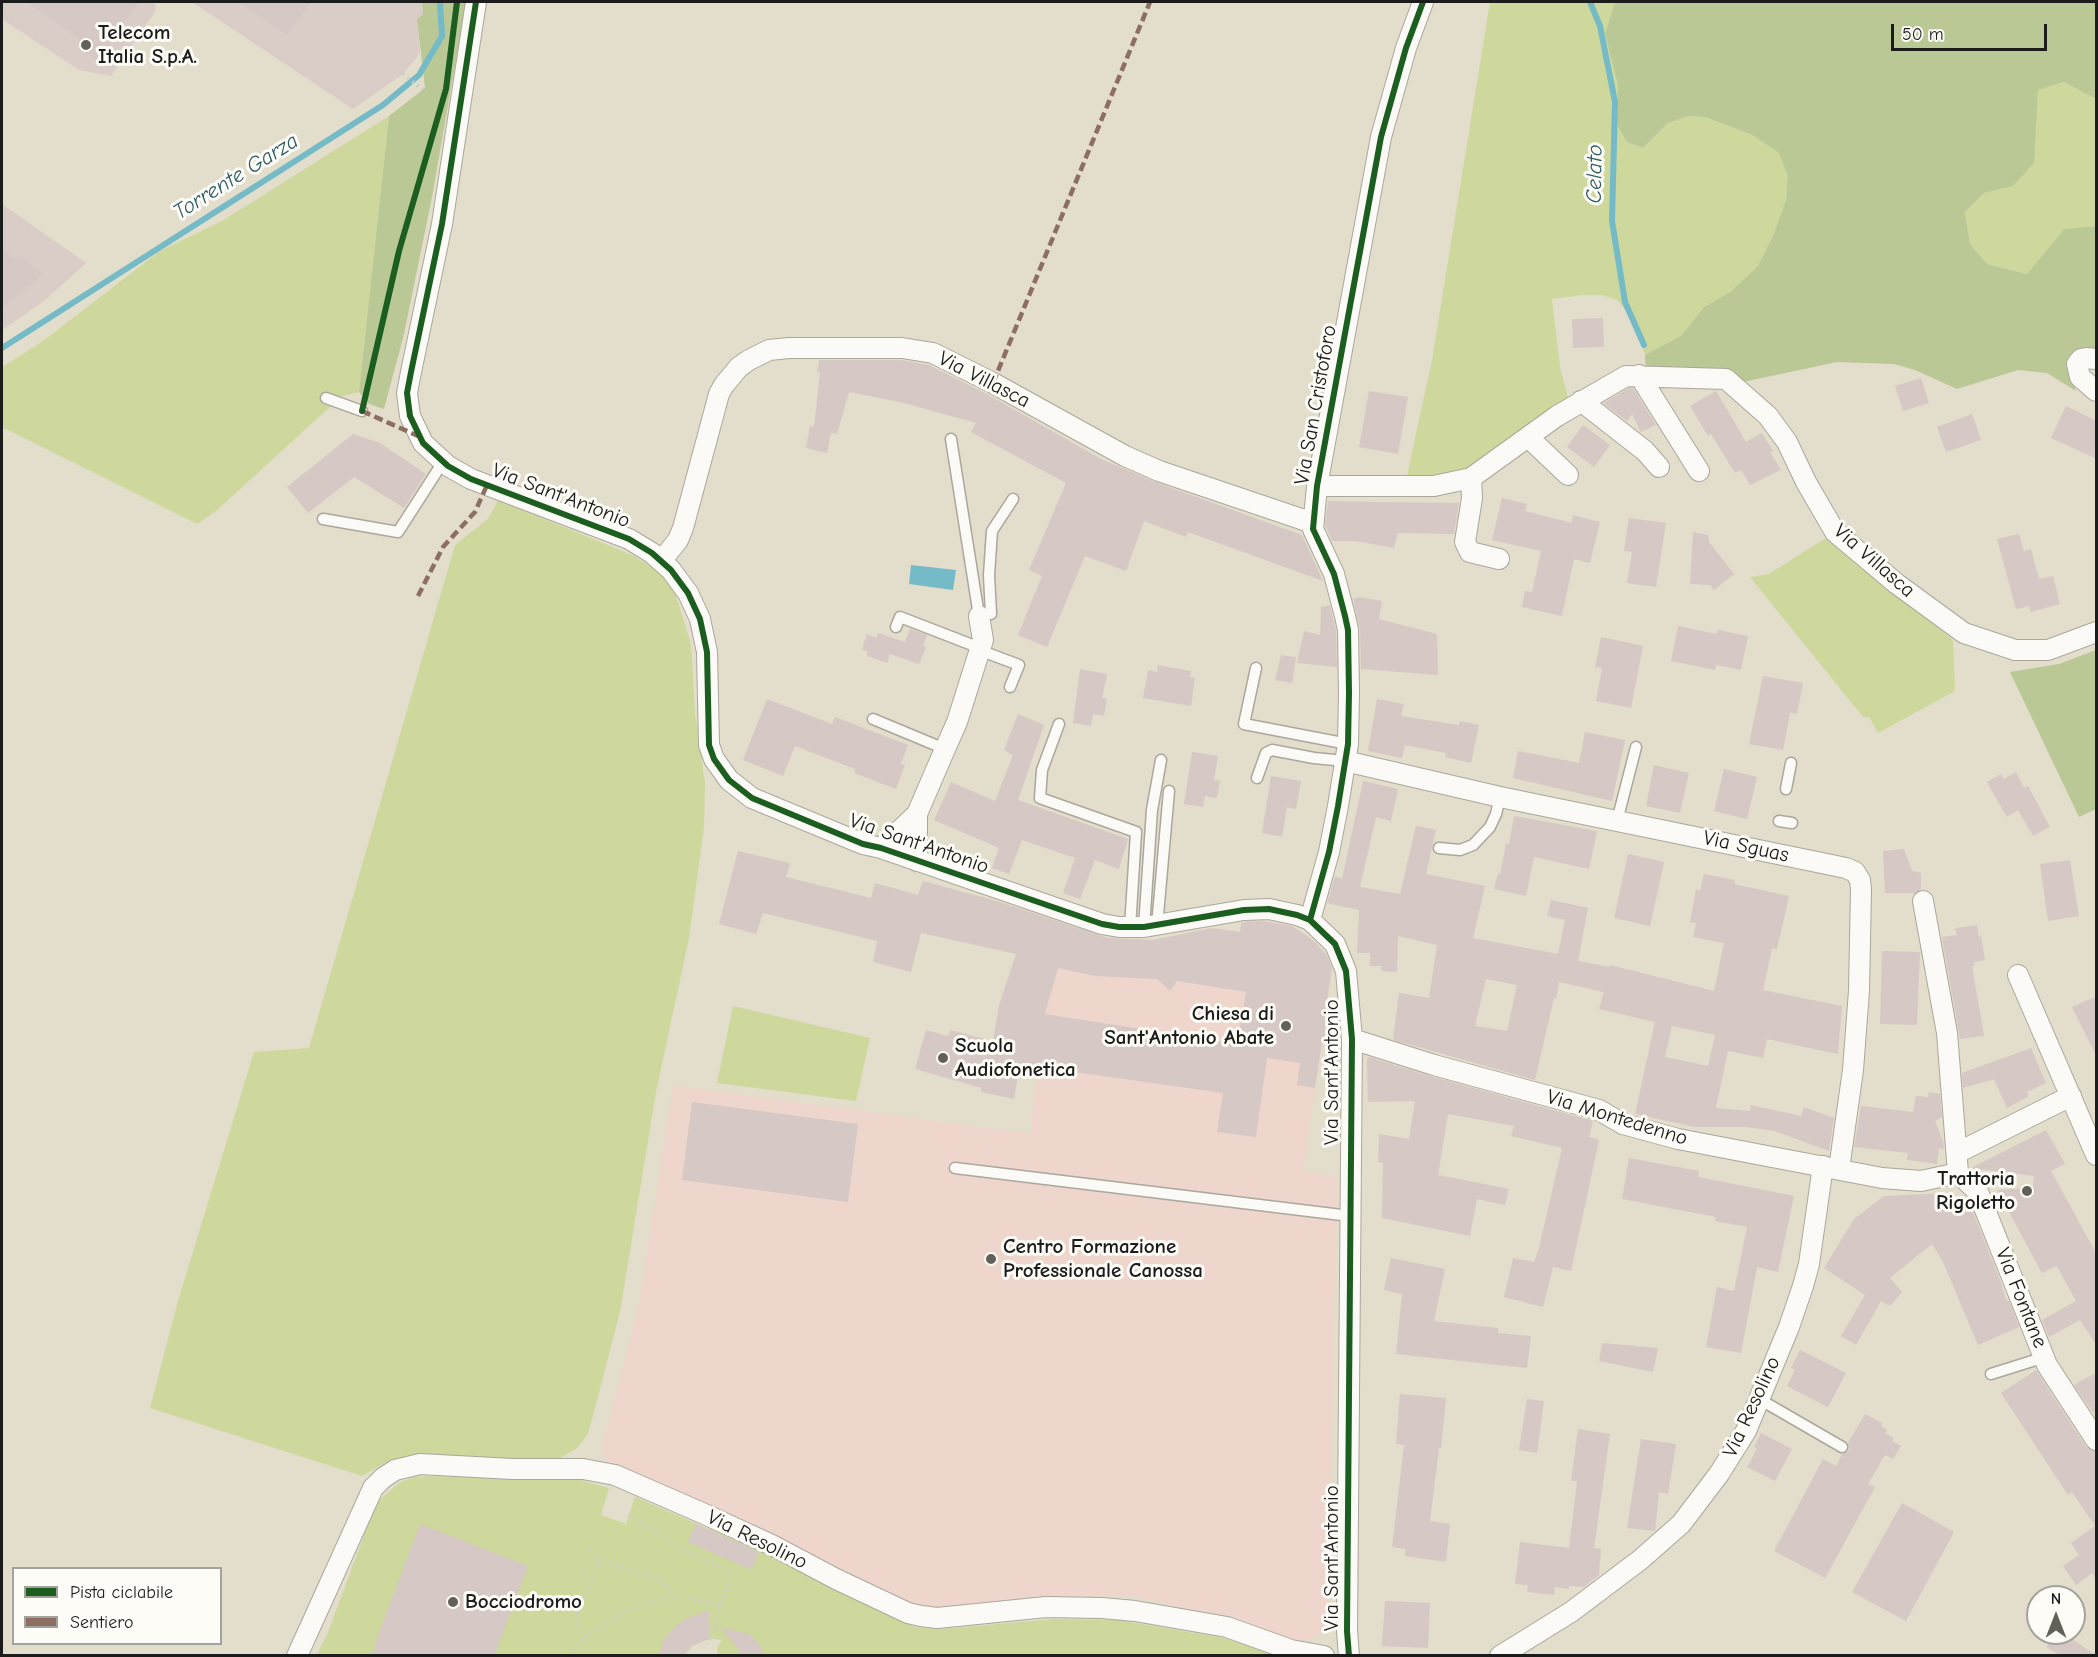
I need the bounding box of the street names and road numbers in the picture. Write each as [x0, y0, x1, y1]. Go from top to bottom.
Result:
street label: Via San Cristoforo [1290, 323, 1342, 487]
street label: Via Villasca [934, 346, 1034, 414]
street label: Via Sant'Antonio [488, 458, 634, 534]
street label: Via Villasca [1828, 519, 1920, 603]
street label: Via Sant'Antonio [846, 808, 992, 880]
street label: Via Sguas [1701, 826, 1791, 868]
street label: Via Sant'Antonio [1319, 999, 1345, 1145]
street label: Via Montedenno [1543, 1085, 1691, 1151]
street label: Via Fontane [1989, 1244, 2053, 1352]
street label: Via Resolino [1718, 1352, 1786, 1462]
street label: Via Sant'Antonio [1319, 1485, 1345, 1631]
street label: Via Resolino [703, 1505, 811, 1575]

